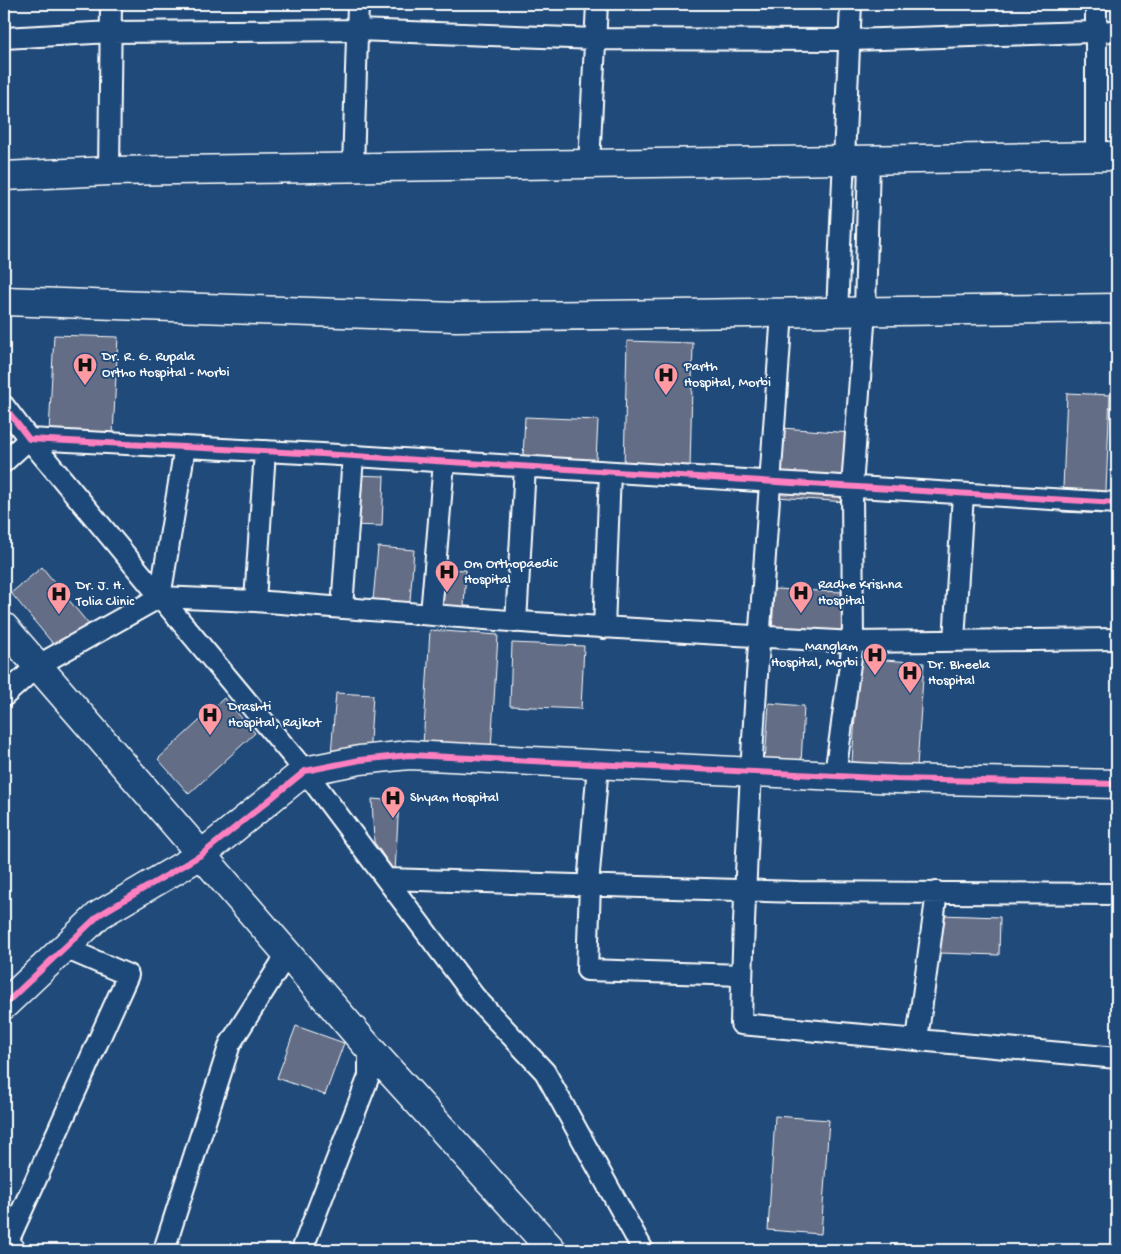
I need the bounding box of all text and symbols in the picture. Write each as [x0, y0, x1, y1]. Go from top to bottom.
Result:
place label: Dr. R. G. Rupala Ortho Hospital - Morbi [101, 349, 230, 382]
hospital icon: Dr. R. G. Rupala Ortho Hospital - Morbi [72, 352, 98, 386]
place label: Parth Hospital, Morbi [683, 359, 771, 392]
hospital icon: Parth Hospital, Morbi [653, 362, 679, 396]
place label: Om Orthopaedic Hospital [464, 556, 559, 589]
hospital icon: Om Orthopaedic Hospital [434, 559, 460, 593]
place label: Radhe Krishna Hospital [818, 577, 903, 610]
place label: Dr. J. H. Tolia Clinic [75, 578, 135, 611]
hospital icon: Radhe Krishna Hospital [788, 580, 814, 614]
hospital icon: Dr. J. H. Tolia Clinic [46, 581, 72, 615]
place label: Manglam Hospital, Morbi [771, 639, 858, 672]
hospital icon: Manglam Hospital, Morbi [862, 642, 888, 676]
place label: Dr. Bheela Hospital [927, 657, 991, 690]
hospital icon: Dr. Bheela Hospital [897, 660, 923, 694]
place label: Drashti Hospital, Rajkot [227, 699, 322, 732]
hospital icon: Drashti Hospital, Rajkot [197, 702, 223, 736]
hospital icon: Shyam Hospital [380, 785, 406, 819]
place label: Shyam Hospital [410, 790, 499, 807]

